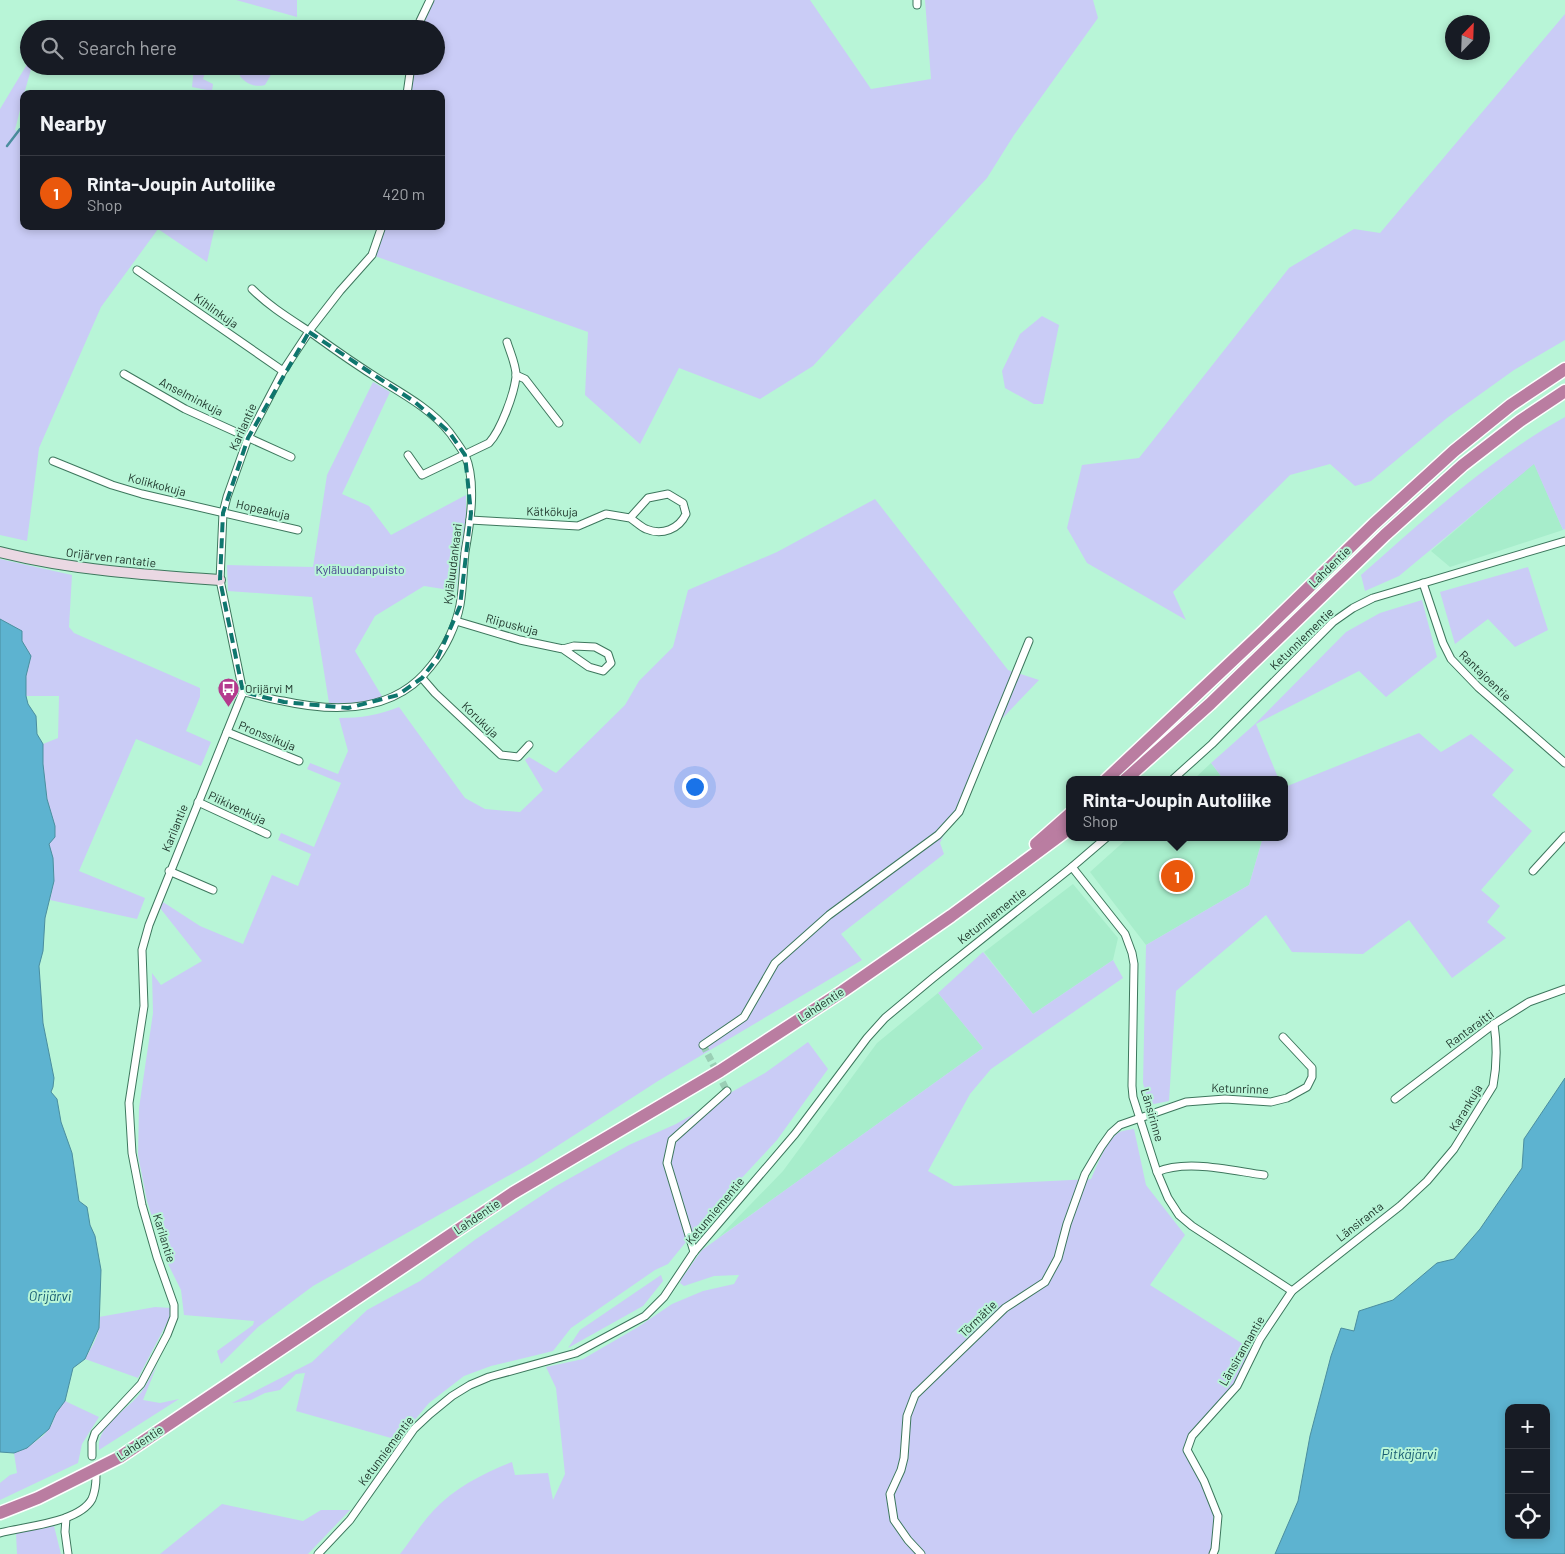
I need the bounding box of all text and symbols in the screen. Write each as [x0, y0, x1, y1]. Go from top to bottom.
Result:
north arrow [1445, 15, 1490, 60]
search box [20, 20, 445, 75]
icon: search [38, 34, 66, 62]
text: Search here [78, 36, 177, 59]
text: Nearby [40, 110, 106, 135]
text: Rinta-Joupin Autoliike [87, 172, 276, 195]
text: 1 [53, 184, 59, 203]
text: 420 m [382, 184, 425, 203]
text: Shop [87, 195, 122, 214]
street label: Kihlinkuja [192, 290, 241, 330]
street label: Anselminkuja [157, 374, 226, 418]
street label: Karilantie [226, 401, 259, 452]
street label: Kolikkokuja [127, 470, 188, 498]
street label: Hopeakuja [235, 496, 292, 522]
street label: Kätkökuja [526, 504, 578, 518]
street label: Kyläluudankaari [440, 522, 464, 605]
street label: Lahdentie [1306, 543, 1353, 590]
street label: Orijärven rantatie [65, 545, 157, 569]
park label: Kyläluudanpuisto [316, 562, 404, 576]
street label: Ketunniementie [1267, 604, 1336, 672]
street label: Riipuskuja [484, 610, 540, 638]
street label: Rantajoentie [1457, 647, 1515, 703]
bus stop icon: Orijärvi M [217, 677, 241, 708]
place label: Orijärvi M [245, 681, 293, 695]
street label: Korukuja [459, 698, 502, 740]
street label: Pronssikuja [237, 717, 298, 753]
your location [682, 774, 708, 800]
popup [1066, 776, 1288, 841]
street label: Piikivenkuja [206, 788, 269, 827]
text: Rinta-Joupin Autoliike [1083, 788, 1271, 811]
street label: Karilantie [158, 802, 190, 853]
text: Shop [1083, 811, 1118, 830]
pin: 1 [1161, 857, 1193, 895]
street label: Ketunniementie [954, 884, 1028, 946]
street label: Lahdentie [795, 984, 846, 1024]
street label: Rantaraitti [1443, 1006, 1496, 1050]
street label: Ketunrinne [1211, 1080, 1269, 1096]
street label: Karankuja [1446, 1082, 1485, 1133]
street label: Länsirinne [1139, 1086, 1167, 1143]
street label: Ketunniementie [682, 1174, 746, 1247]
street label: Lahdentie [451, 1196, 502, 1237]
street label: Länsiranta [1333, 1199, 1386, 1244]
street label: Karilantie [151, 1212, 179, 1264]
water label: Orijärvi [29, 1287, 72, 1304]
street label: Törmätie [956, 1297, 999, 1340]
street label: Länsirannantie [1216, 1313, 1267, 1388]
map controls [1505, 1404, 1550, 1539]
button: + [1505, 1404, 1550, 1449]
street label: Ketunniementie [355, 1413, 416, 1488]
street label: Lahdentie [114, 1422, 165, 1462]
water label: Pitkäjärvi [1381, 1445, 1437, 1462]
button: − [1505, 1449, 1550, 1494]
button: locate [1505, 1494, 1550, 1539]

